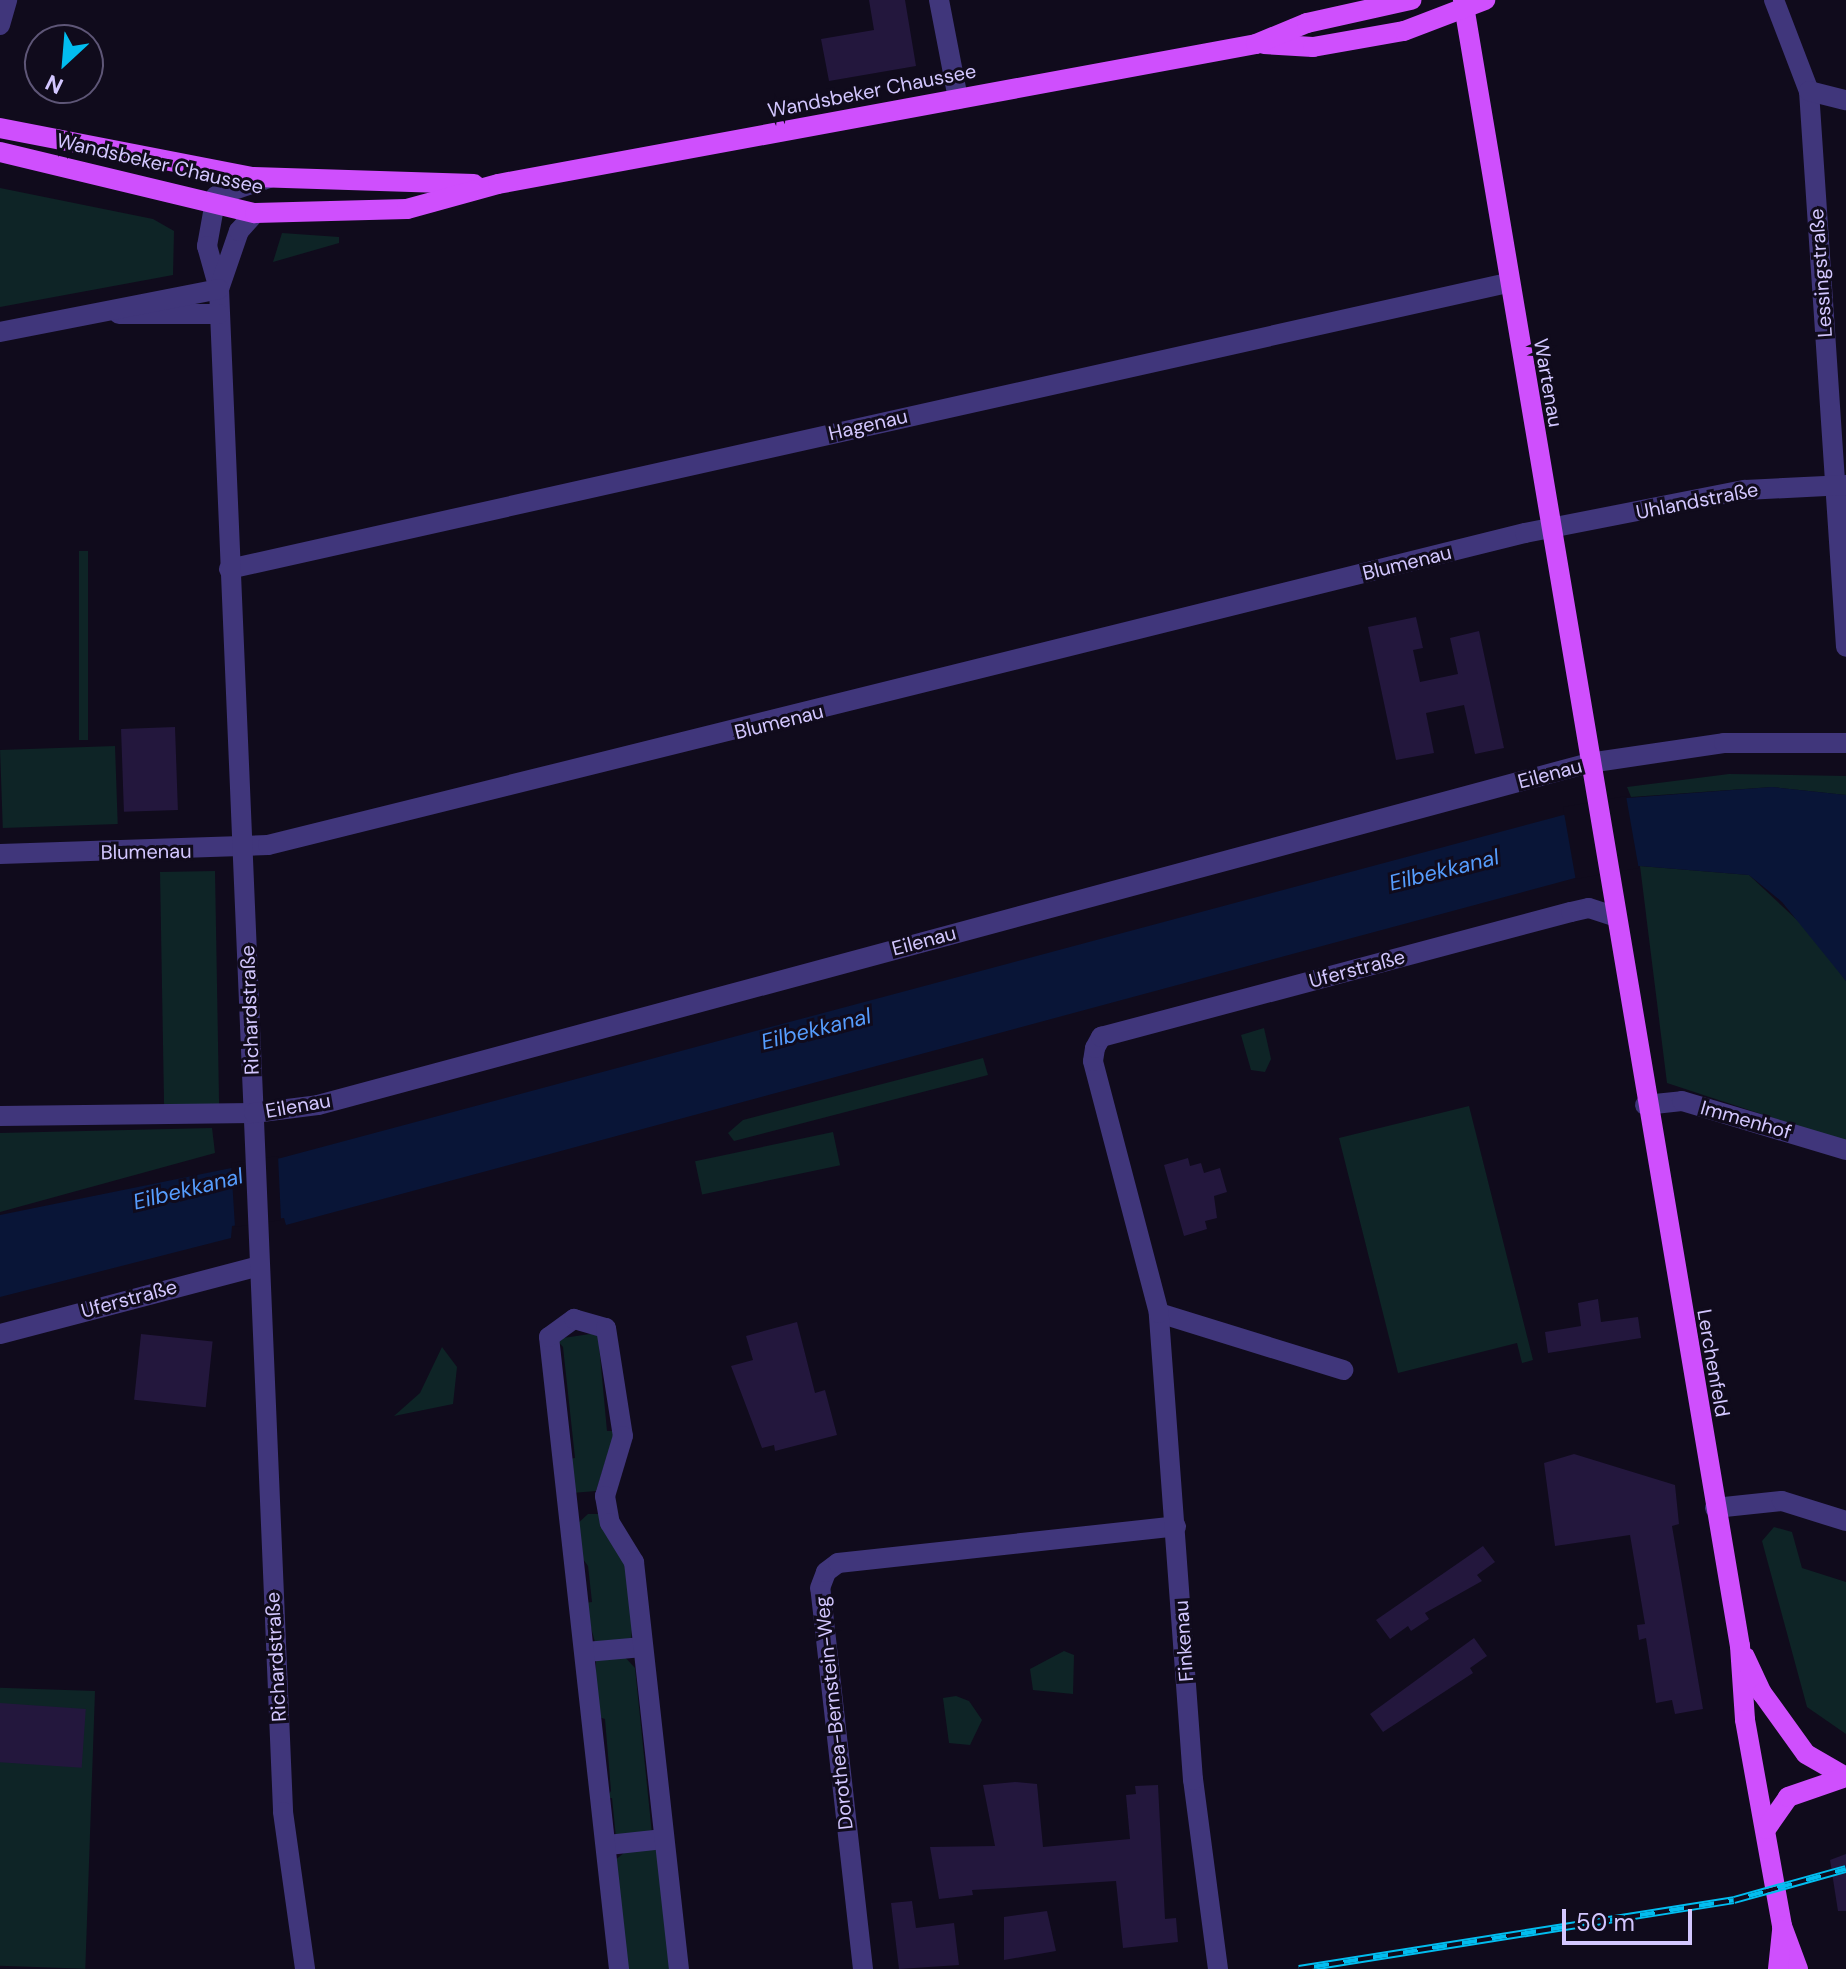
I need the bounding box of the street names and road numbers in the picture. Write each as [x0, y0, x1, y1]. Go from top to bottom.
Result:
street label: Wandsbeker Chaussee [766, 59, 978, 123]
street label: Wandsbeker Chaussee [54, 129, 266, 199]
street label: Lessingstraße [1805, 208, 1837, 338]
street label: Wartenau [1528, 337, 1568, 429]
street label: Hagenau [826, 404, 910, 446]
street label: Uhlandstraße [1634, 477, 1760, 525]
street label: Blumenau [1360, 540, 1454, 586]
street label: Blumenau [732, 699, 826, 745]
street label: Eilenau [1515, 754, 1585, 794]
street label: Blumenau [100, 839, 192, 865]
street label: Eilenau [889, 921, 959, 961]
street label: Richardstraße [236, 945, 264, 1075]
street label: Uferstraße [1306, 945, 1408, 993]
street label: Eilenau [264, 1088, 332, 1124]
street label: Immenhof [1698, 1096, 1794, 1144]
street label: Uferstraße [78, 1275, 180, 1323]
street label: Lerchenfeld [1692, 1307, 1734, 1419]
street label: Richardstraße [261, 1591, 291, 1723]
street label: Dorothea-Bernstein-Weg [810, 1595, 858, 1831]
street label: Finkenau [1169, 1600, 1199, 1682]

